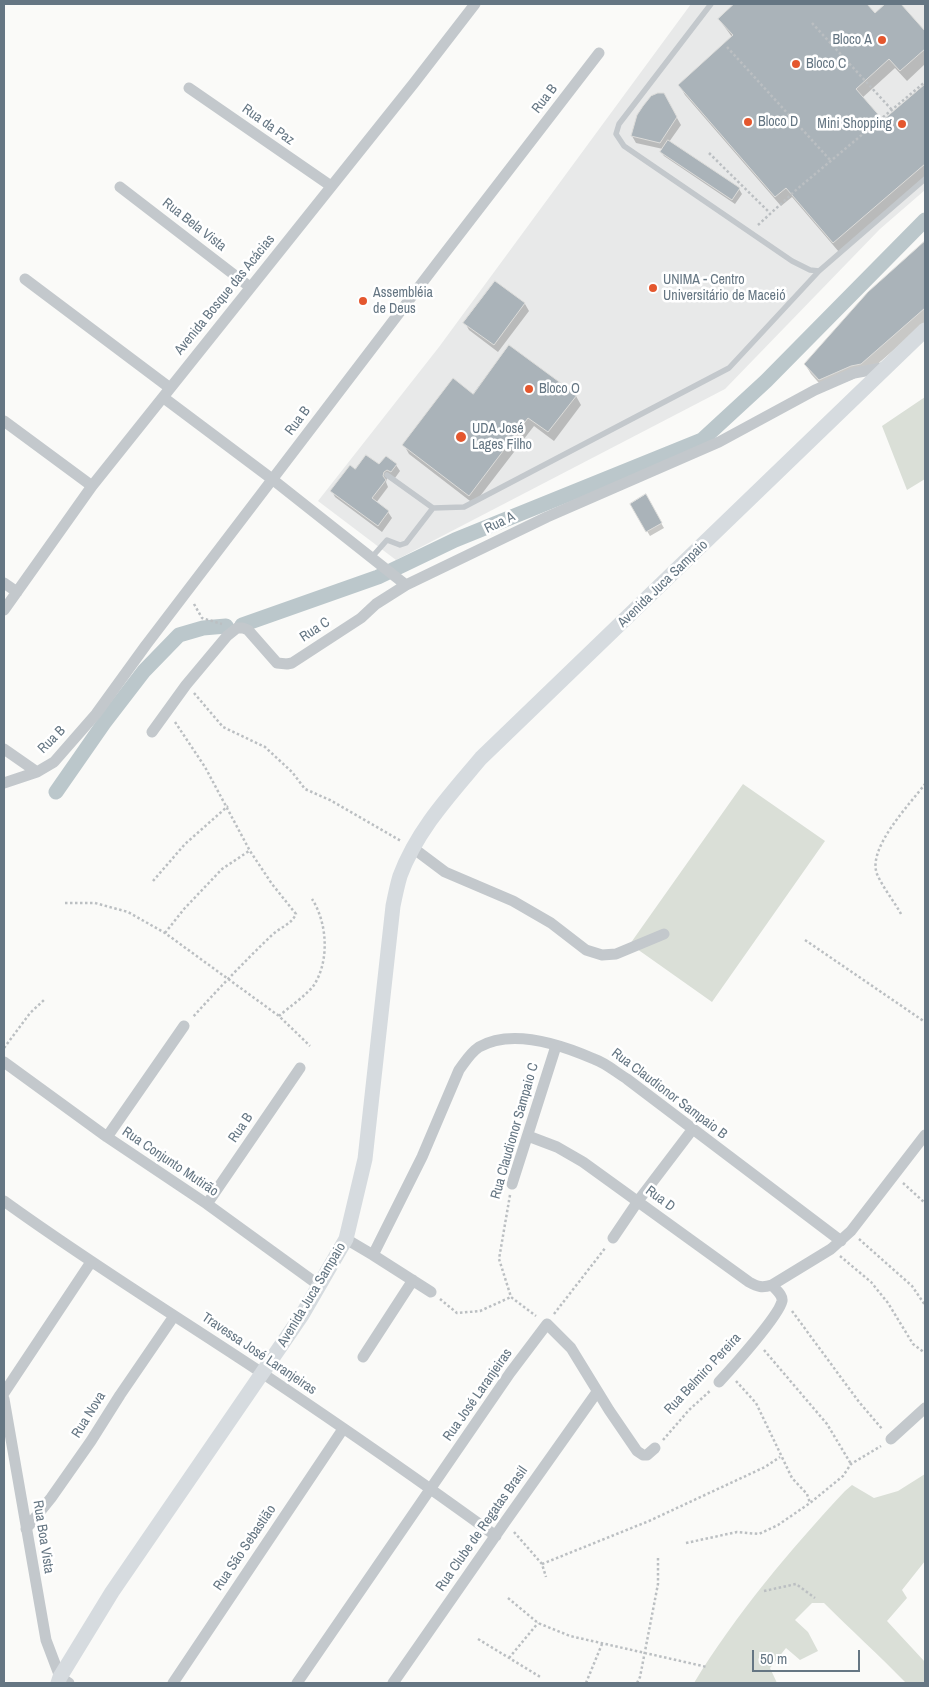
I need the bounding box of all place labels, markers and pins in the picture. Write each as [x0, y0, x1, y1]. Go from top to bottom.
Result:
place label: Bloco A [832, 32, 872, 48]
marker: Bloco A [876, 34, 888, 46]
place label: Bloco C [806, 56, 846, 72]
marker: Bloco C [790, 58, 802, 70]
place label: Bloco D [758, 114, 798, 130]
marker: Bloco D [742, 116, 754, 128]
place label: Mini Shopping [817, 116, 892, 132]
marker: Mini Shopping [896, 118, 908, 130]
place label: UNIMA - Centro Universitário de Maceió [663, 272, 786, 304]
marker: UNIMA - Centro Universitário de Maceió [647, 282, 659, 294]
place label: Assembléia de Deus [373, 285, 433, 318]
marker: Assembléia de Deus [357, 295, 369, 307]
place label: Bloco O [539, 381, 580, 397]
marker: Bloco O [523, 383, 535, 395]
place label: UDA José Lages Filho [472, 421, 532, 454]
marker: UDA José Lages Filho [454, 430, 468, 444]

